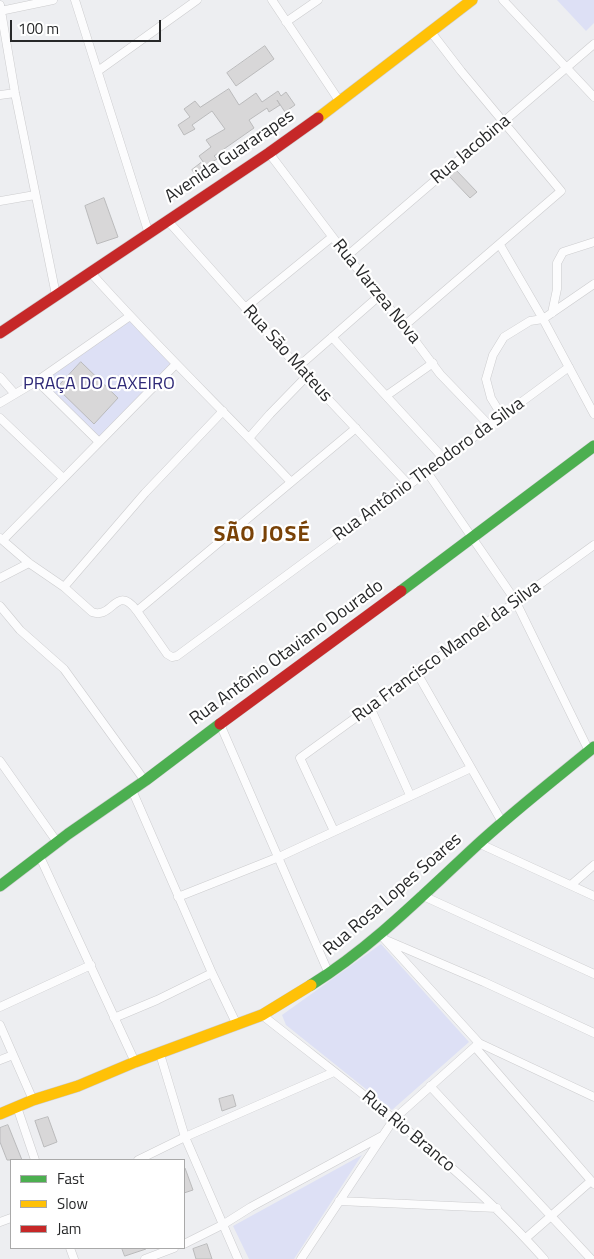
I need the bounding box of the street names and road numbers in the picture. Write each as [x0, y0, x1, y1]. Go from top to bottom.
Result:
street label: Avenida Guararapes [161, 106, 299, 208]
street label: Rua Jacobina [427, 111, 515, 189]
street label: Rua Varzea Nova [327, 235, 425, 349]
street label: Rua São Mateus [238, 301, 336, 407]
street label: Rua Antônio Theodoro da Silva [329, 393, 529, 547]
street label: Rua Antônio Otaviano Dourado [186, 576, 388, 730]
street label: Rua Francisco Manoel da Silva [349, 576, 545, 728]
street label: Rua Rosa Lopes Soares [319, 829, 467, 961]
street label: Rua Rio Branco [357, 1087, 459, 1177]

